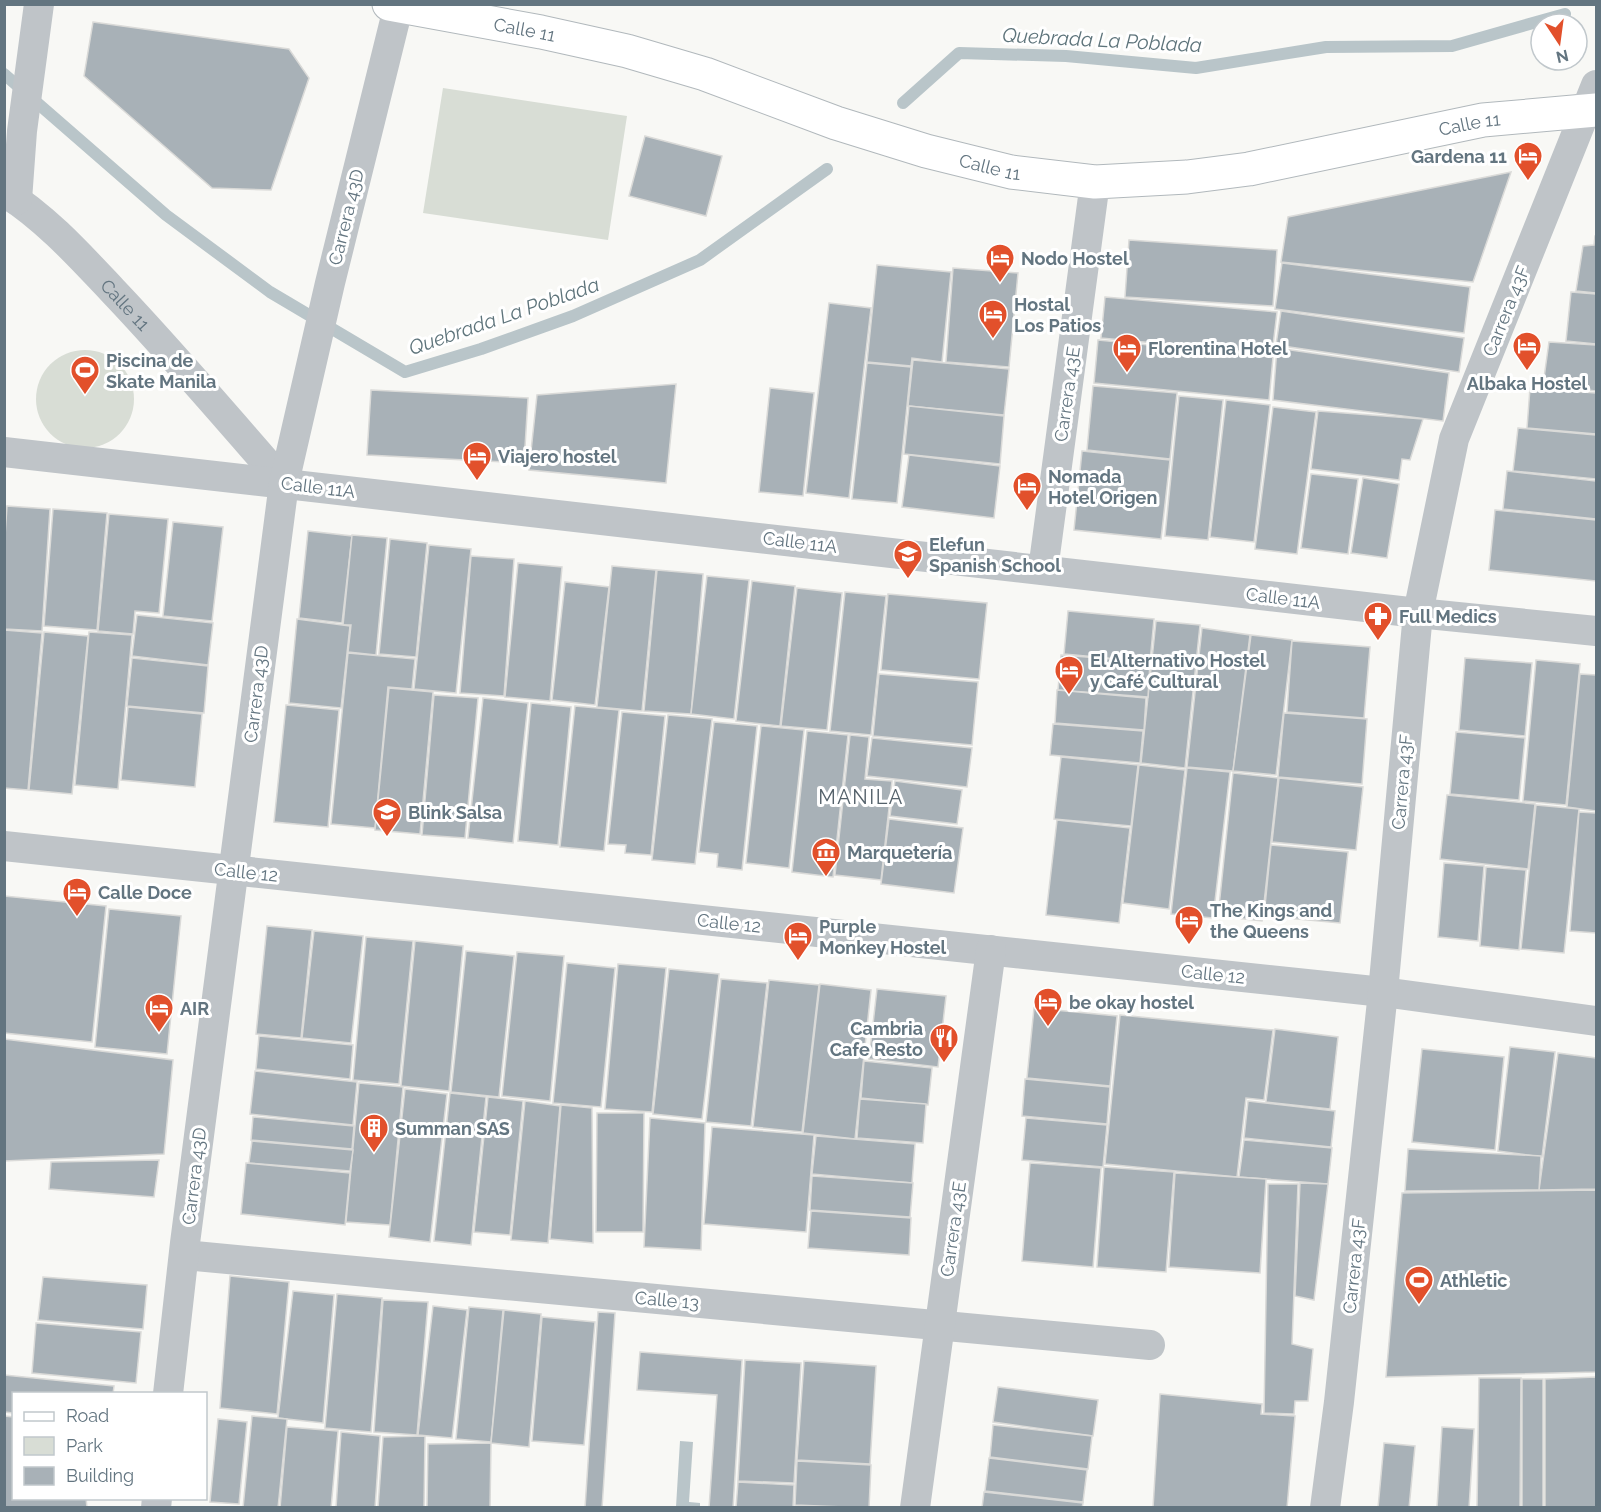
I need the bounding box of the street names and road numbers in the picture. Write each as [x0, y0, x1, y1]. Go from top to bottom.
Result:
street label: Calle 11 [492, 13, 558, 45]
street label: Calle 11 [1437, 108, 1501, 140]
street label: Calle 11 [957, 149, 1022, 184]
street label: Carrera 43D [324, 167, 368, 267]
street label: Carrera 43F [1478, 263, 1534, 359]
street label: Calle 11 [97, 274, 155, 335]
street label: Carrera 43E [1050, 345, 1084, 443]
street label: Calle 11A [280, 472, 356, 502]
street label: Calle 11A [762, 527, 838, 557]
street label: Calle 11A [1245, 583, 1321, 613]
street label: Carrera 43D [240, 644, 272, 744]
street label: Carrera 43F [1387, 733, 1417, 831]
street label: Calle 12 [213, 858, 279, 886]
street label: Calle 12 [696, 909, 762, 937]
street label: Calle 12 [1180, 960, 1246, 988]
street label: Carrera 43D [178, 1126, 210, 1226]
street label: Carrera 43E [936, 1180, 970, 1278]
street label: Carrera 43F [1339, 1217, 1369, 1315]
street label: Calle 13 [634, 1287, 700, 1313]

